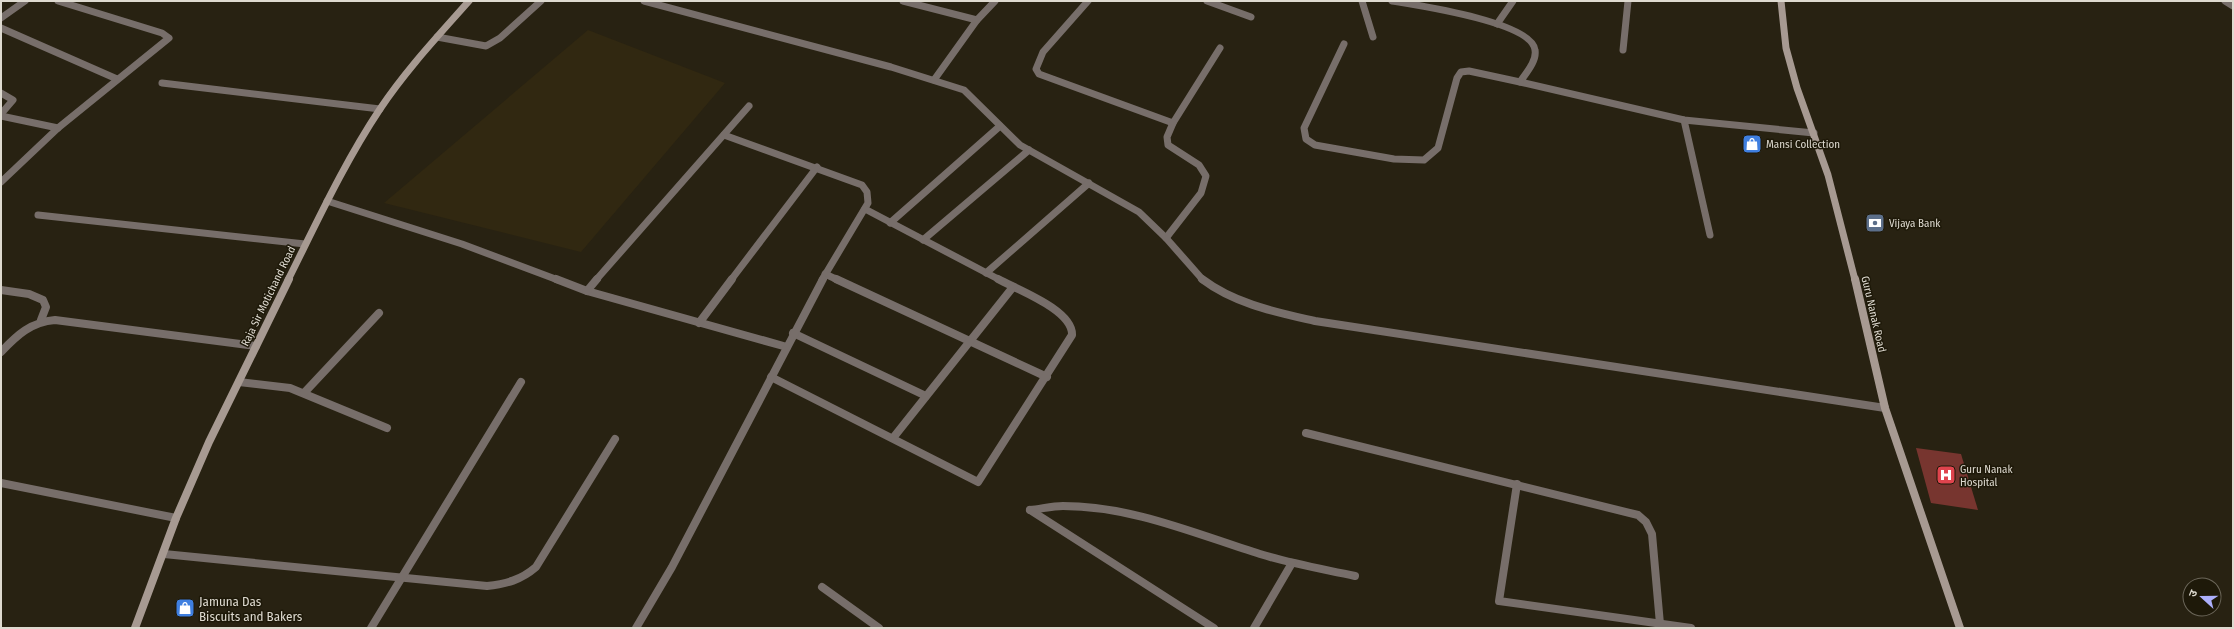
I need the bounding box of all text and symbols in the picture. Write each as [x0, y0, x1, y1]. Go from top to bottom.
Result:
shop icon: Mansi Collection [1741, 133, 1763, 155]
place label: Mansi Collection [1766, 138, 1840, 151]
bank icon: Vijaya Bank [1864, 212, 1886, 234]
place label: Vijaya Bank [1889, 217, 1941, 230]
street label: Raja Sir Motichand Road [239, 244, 298, 348]
street label: Guru Nanak Road [1858, 275, 1889, 354]
place label: Guru Nanak Hospital [1960, 463, 2013, 489]
hospital icon: Guru Nanak Hospital [1935, 464, 1957, 486]
north arrow [2182, 577, 2222, 617]
text: उ [2186, 588, 2201, 599]
place label: Jamuna Das Biscuits and Bakers [199, 594, 303, 624]
shop icon: Jamuna Das Biscuits and Bakers [174, 597, 196, 619]

